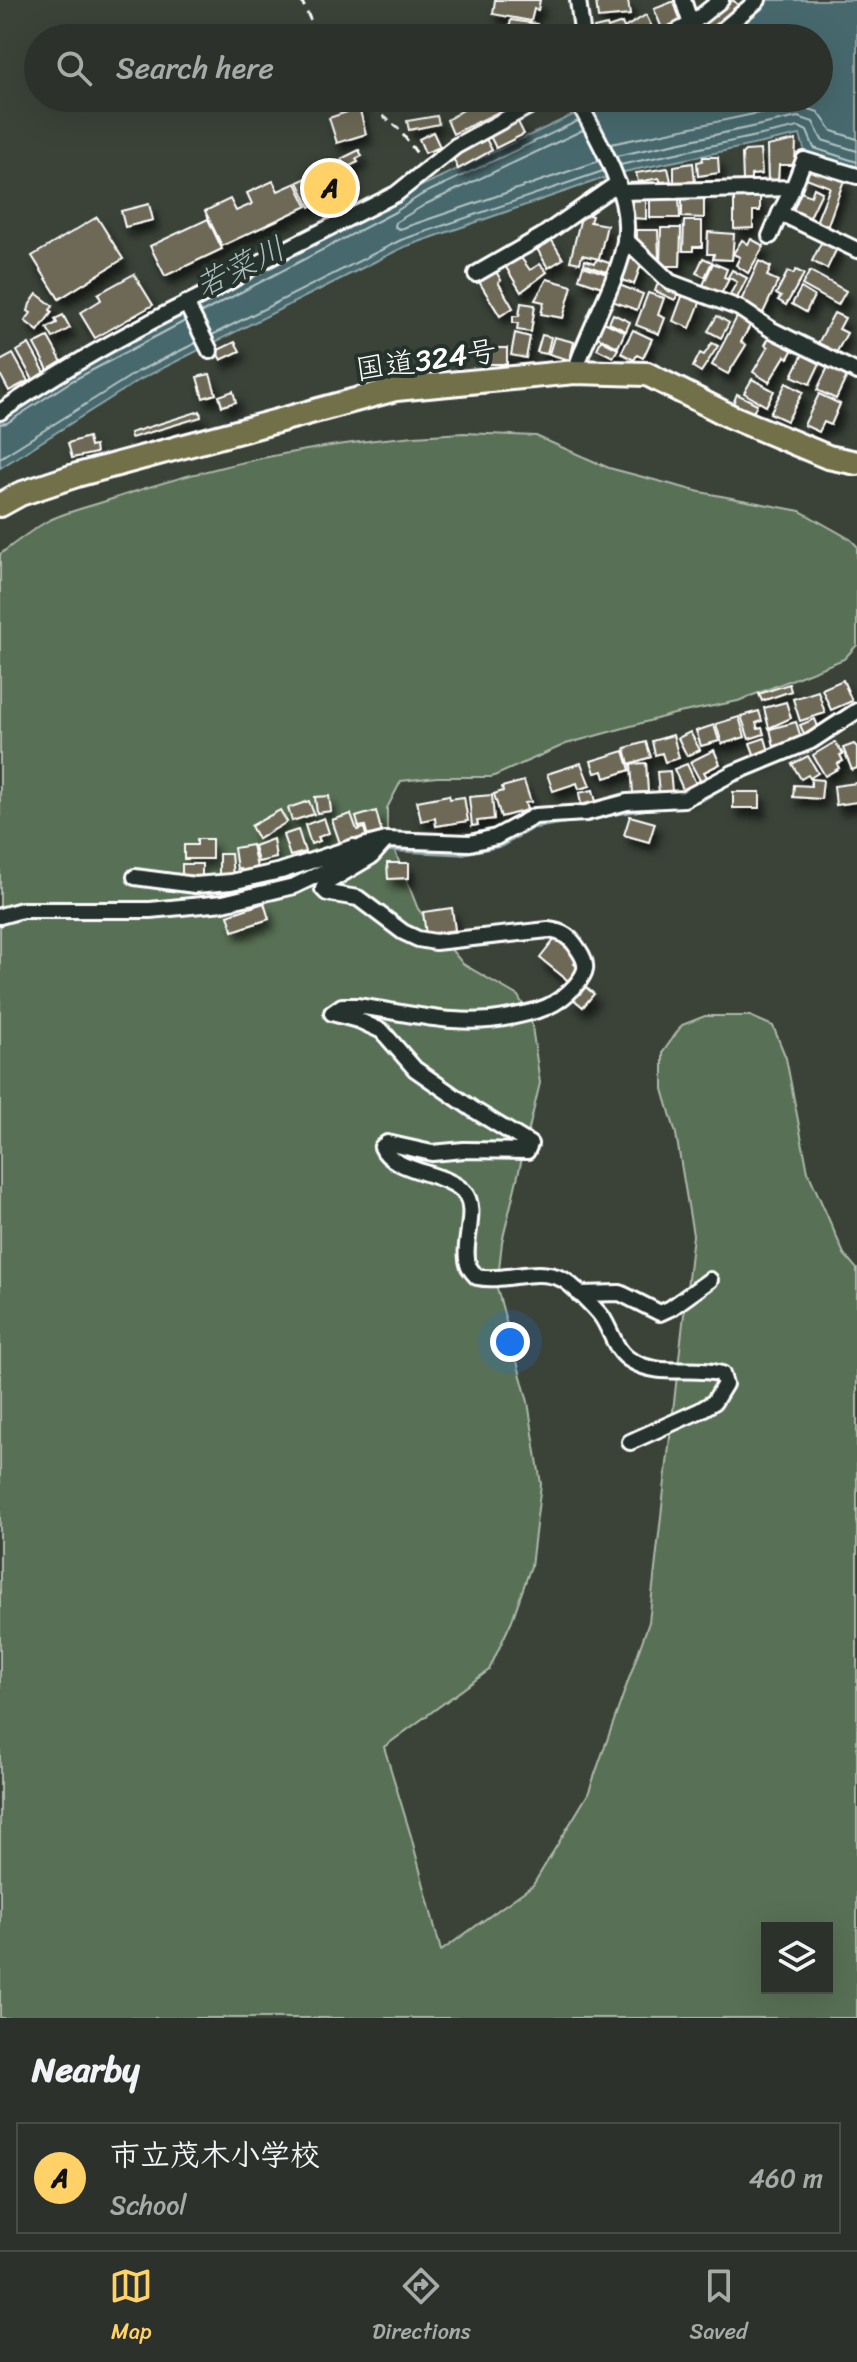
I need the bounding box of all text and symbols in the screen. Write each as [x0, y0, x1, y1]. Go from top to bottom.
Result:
search box [24, 24, 833, 112]
text: Search here [116, 41, 274, 95]
icon: search [52, 46, 96, 90]
pin: A [304, 158, 356, 218]
water label: 若菜川 [184, 220, 296, 314]
street label: 国道324号 [352, 323, 500, 397]
your location [490, 1322, 530, 1362]
map controls [761, 1922, 833, 1994]
button: layers [761, 1922, 833, 1994]
text: Nearby [32, 2040, 140, 2100]
text: 市立茂木小学校 [110, 2128, 320, 2182]
text: A [51, 2155, 69, 2201]
text: 460 m [749, 2155, 823, 2201]
text: School [110, 2182, 187, 2228]
tab: Map [109, 2264, 153, 2351]
tab: Directions [372, 2264, 471, 2351]
tab: Saved [690, 2264, 748, 2351]

